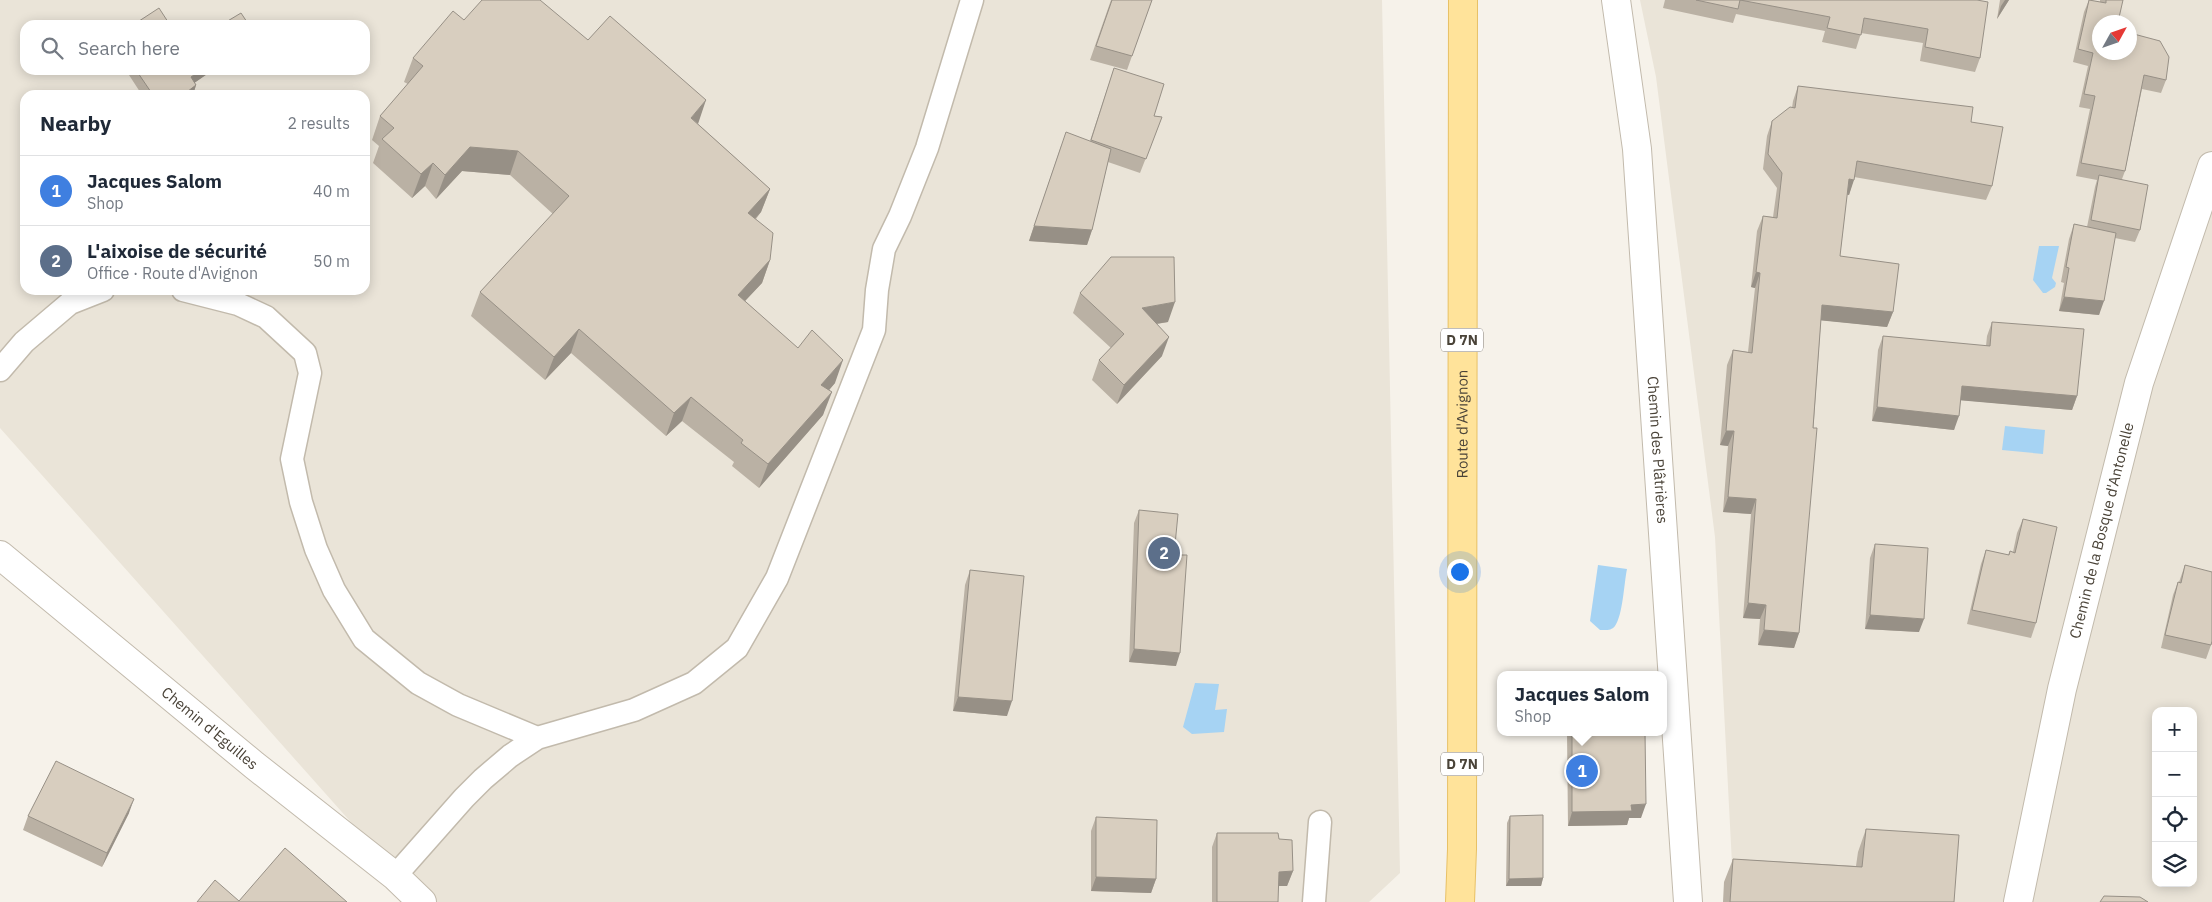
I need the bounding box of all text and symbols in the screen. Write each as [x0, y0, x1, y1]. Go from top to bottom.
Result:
north arrow [2092, 15, 2137, 60]
search box [20, 20, 370, 75]
icon: search [38, 34, 66, 62]
text: Search here [78, 36, 180, 60]
text: Nearby [40, 109, 111, 137]
text: 2 results [287, 113, 350, 133]
text: Jacques Salom [87, 169, 222, 193]
text: 1 [51, 181, 61, 201]
text: 40 m [313, 181, 350, 201]
text: Shop [87, 193, 124, 213]
text: L'aixoise de sécurité [87, 239, 267, 263]
text: 2 [51, 251, 61, 271]
text: 50 m [313, 251, 350, 271]
text: Office · Route d'Avignon [87, 263, 258, 283]
road number: D 7N [1441, 328, 1483, 352]
street label: Route d'Avignon [1452, 370, 1472, 478]
street label: Chemin des Plâtrières [1643, 375, 1672, 524]
street label: Chemin de la Bosque d'Antonelle [2065, 420, 2138, 640]
pin: 2 [1148, 534, 1180, 572]
your location [1447, 559, 1473, 585]
popup [1497, 671, 1667, 736]
street label: Chemin d'Eguilles [158, 682, 262, 773]
text: Jacques Salom [1515, 682, 1649, 706]
text: Shop [1515, 706, 1551, 726]
map controls [2152, 707, 2197, 887]
button: + [2152, 707, 2197, 752]
road number: D 7N [1441, 752, 1483, 776]
pin: 1 [1566, 752, 1598, 790]
button: − [2152, 752, 2197, 797]
button: locate [2152, 797, 2197, 842]
button: layers [2152, 842, 2197, 887]

